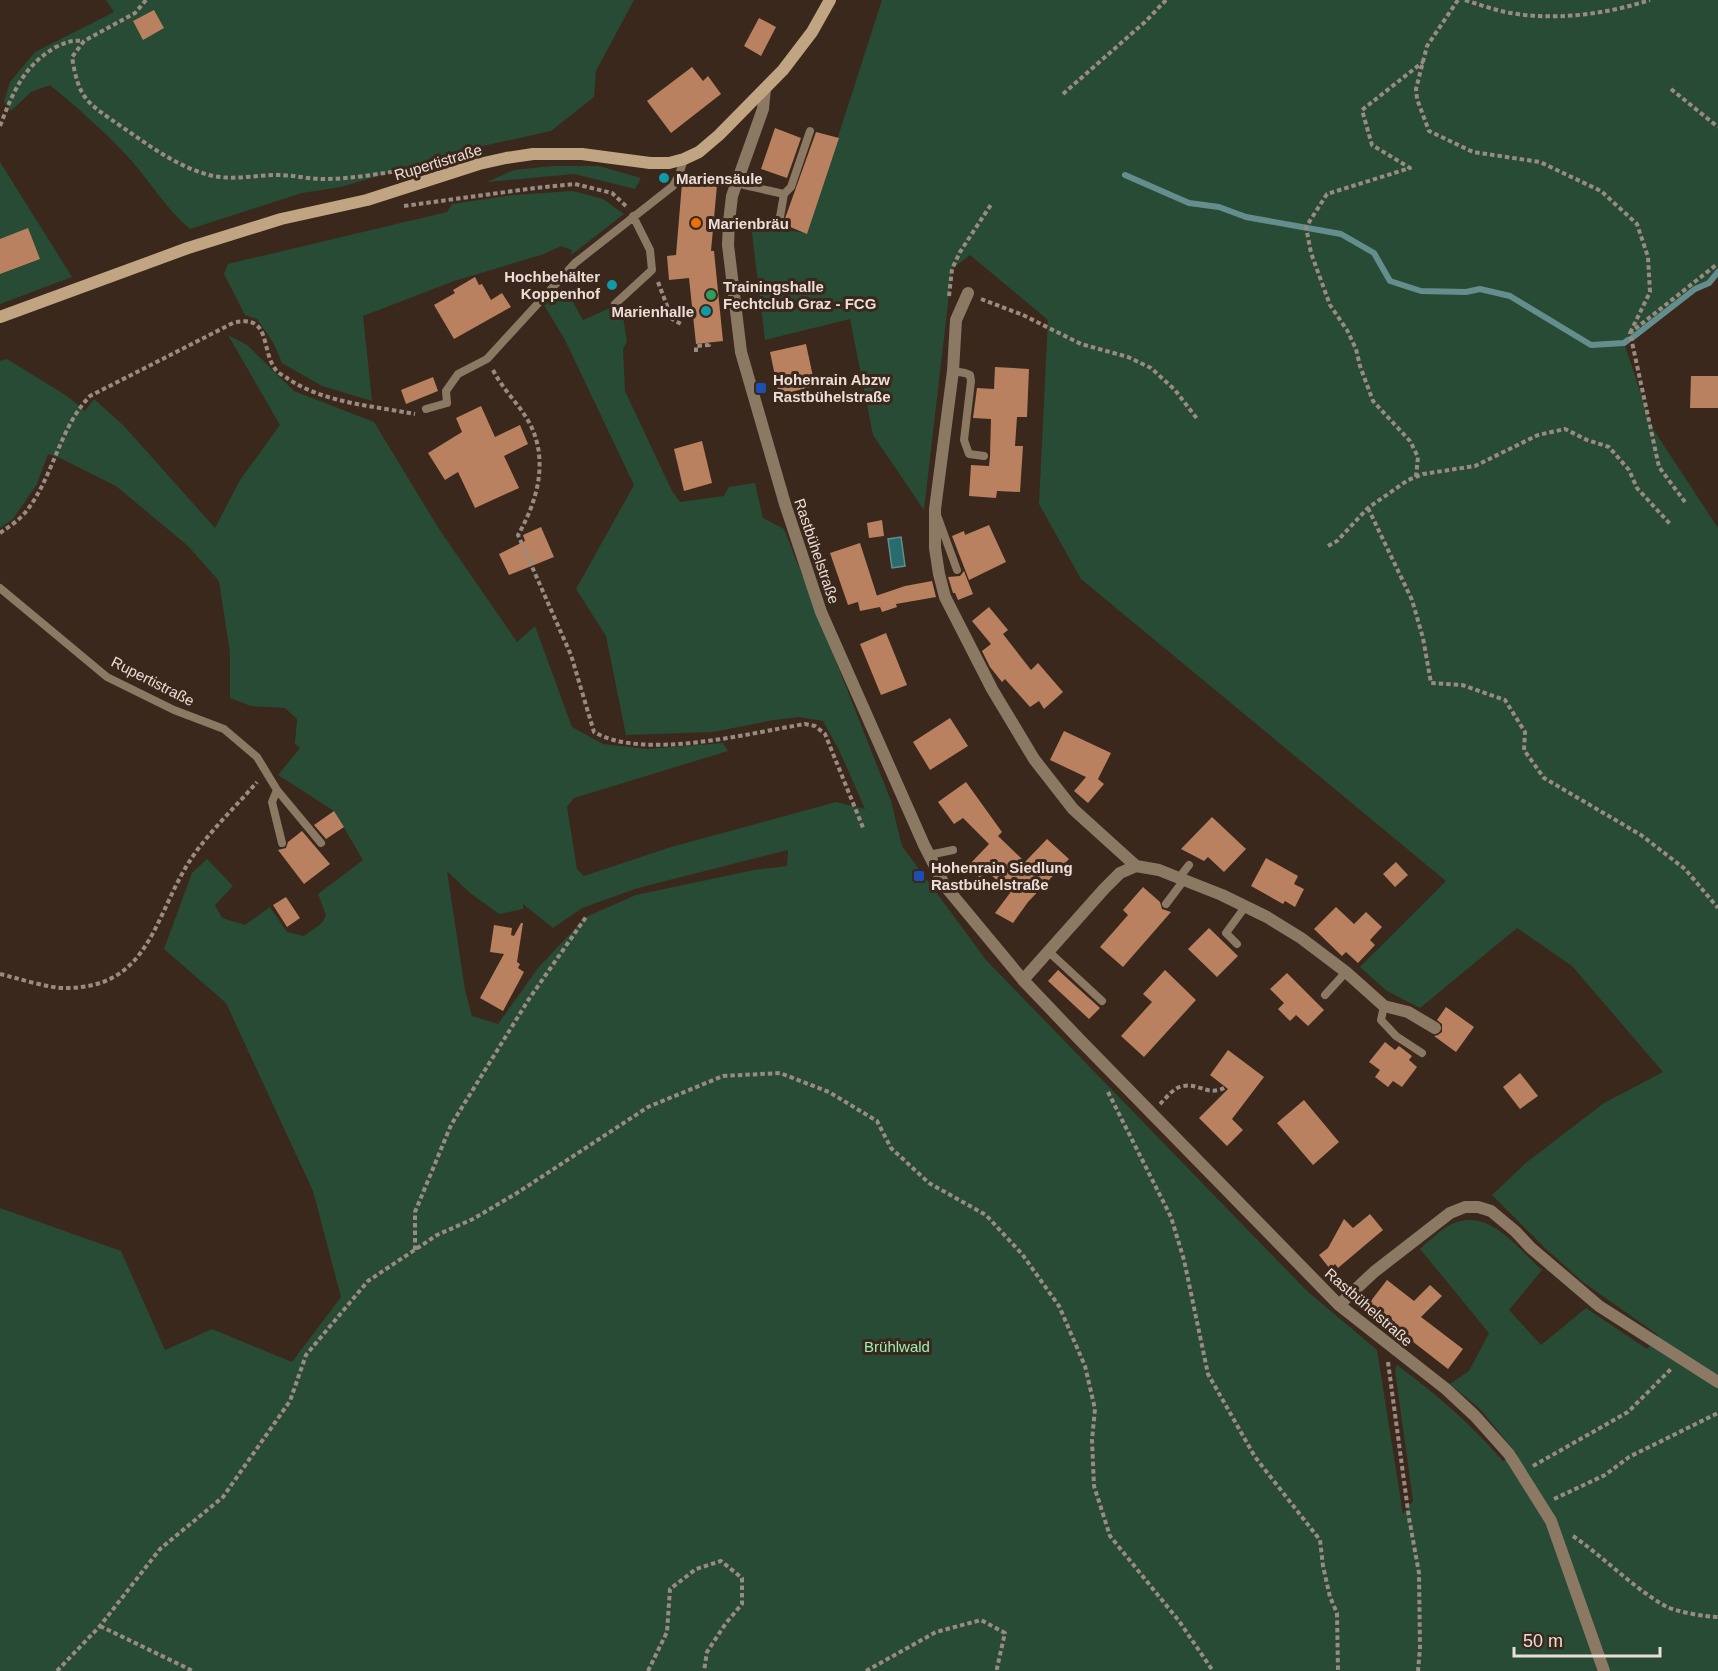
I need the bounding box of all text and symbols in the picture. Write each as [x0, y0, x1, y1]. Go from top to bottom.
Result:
street label: Rupertistraße [392, 141, 484, 183]
place label: Mariensäule [676, 170, 763, 187]
marker: Mariensäule [657, 171, 671, 185]
place label: Marienbräu [708, 215, 789, 232]
marker: Marienbräu [689, 216, 703, 230]
place label: Hochbehälter Koppenhof [504, 268, 601, 302]
marker: Hochbehälter Koppenhof [605, 278, 619, 292]
place label: Trainingshalle Fechtclub Graz - FCG [723, 278, 876, 312]
marker: Trainingshalle Fechtclub Graz - FCG [704, 288, 718, 302]
place label: Marienhalle [611, 303, 694, 320]
marker: Marienhalle [699, 304, 713, 318]
place label: Hohenrain Abzw Rastbühelstraße [773, 371, 891, 405]
marker: Hohenrain Abzw Rastbühelstraße [754, 381, 768, 395]
street label: Rastbühelstraße [791, 496, 843, 606]
street label: Rupertistraße [109, 653, 197, 709]
place label: Hohenrain Siedlung Rastbühelstraße [931, 859, 1073, 893]
marker: Hohenrain Siedlung Rastbühelstraße [912, 869, 926, 883]
street label: Rastbühelstraße [1322, 1264, 1416, 1350]
park label: Brühlwald [864, 1338, 930, 1355]
scale bar [1514, 1620, 1660, 1658]
text: 50 m [1523, 1631, 1563, 1651]

